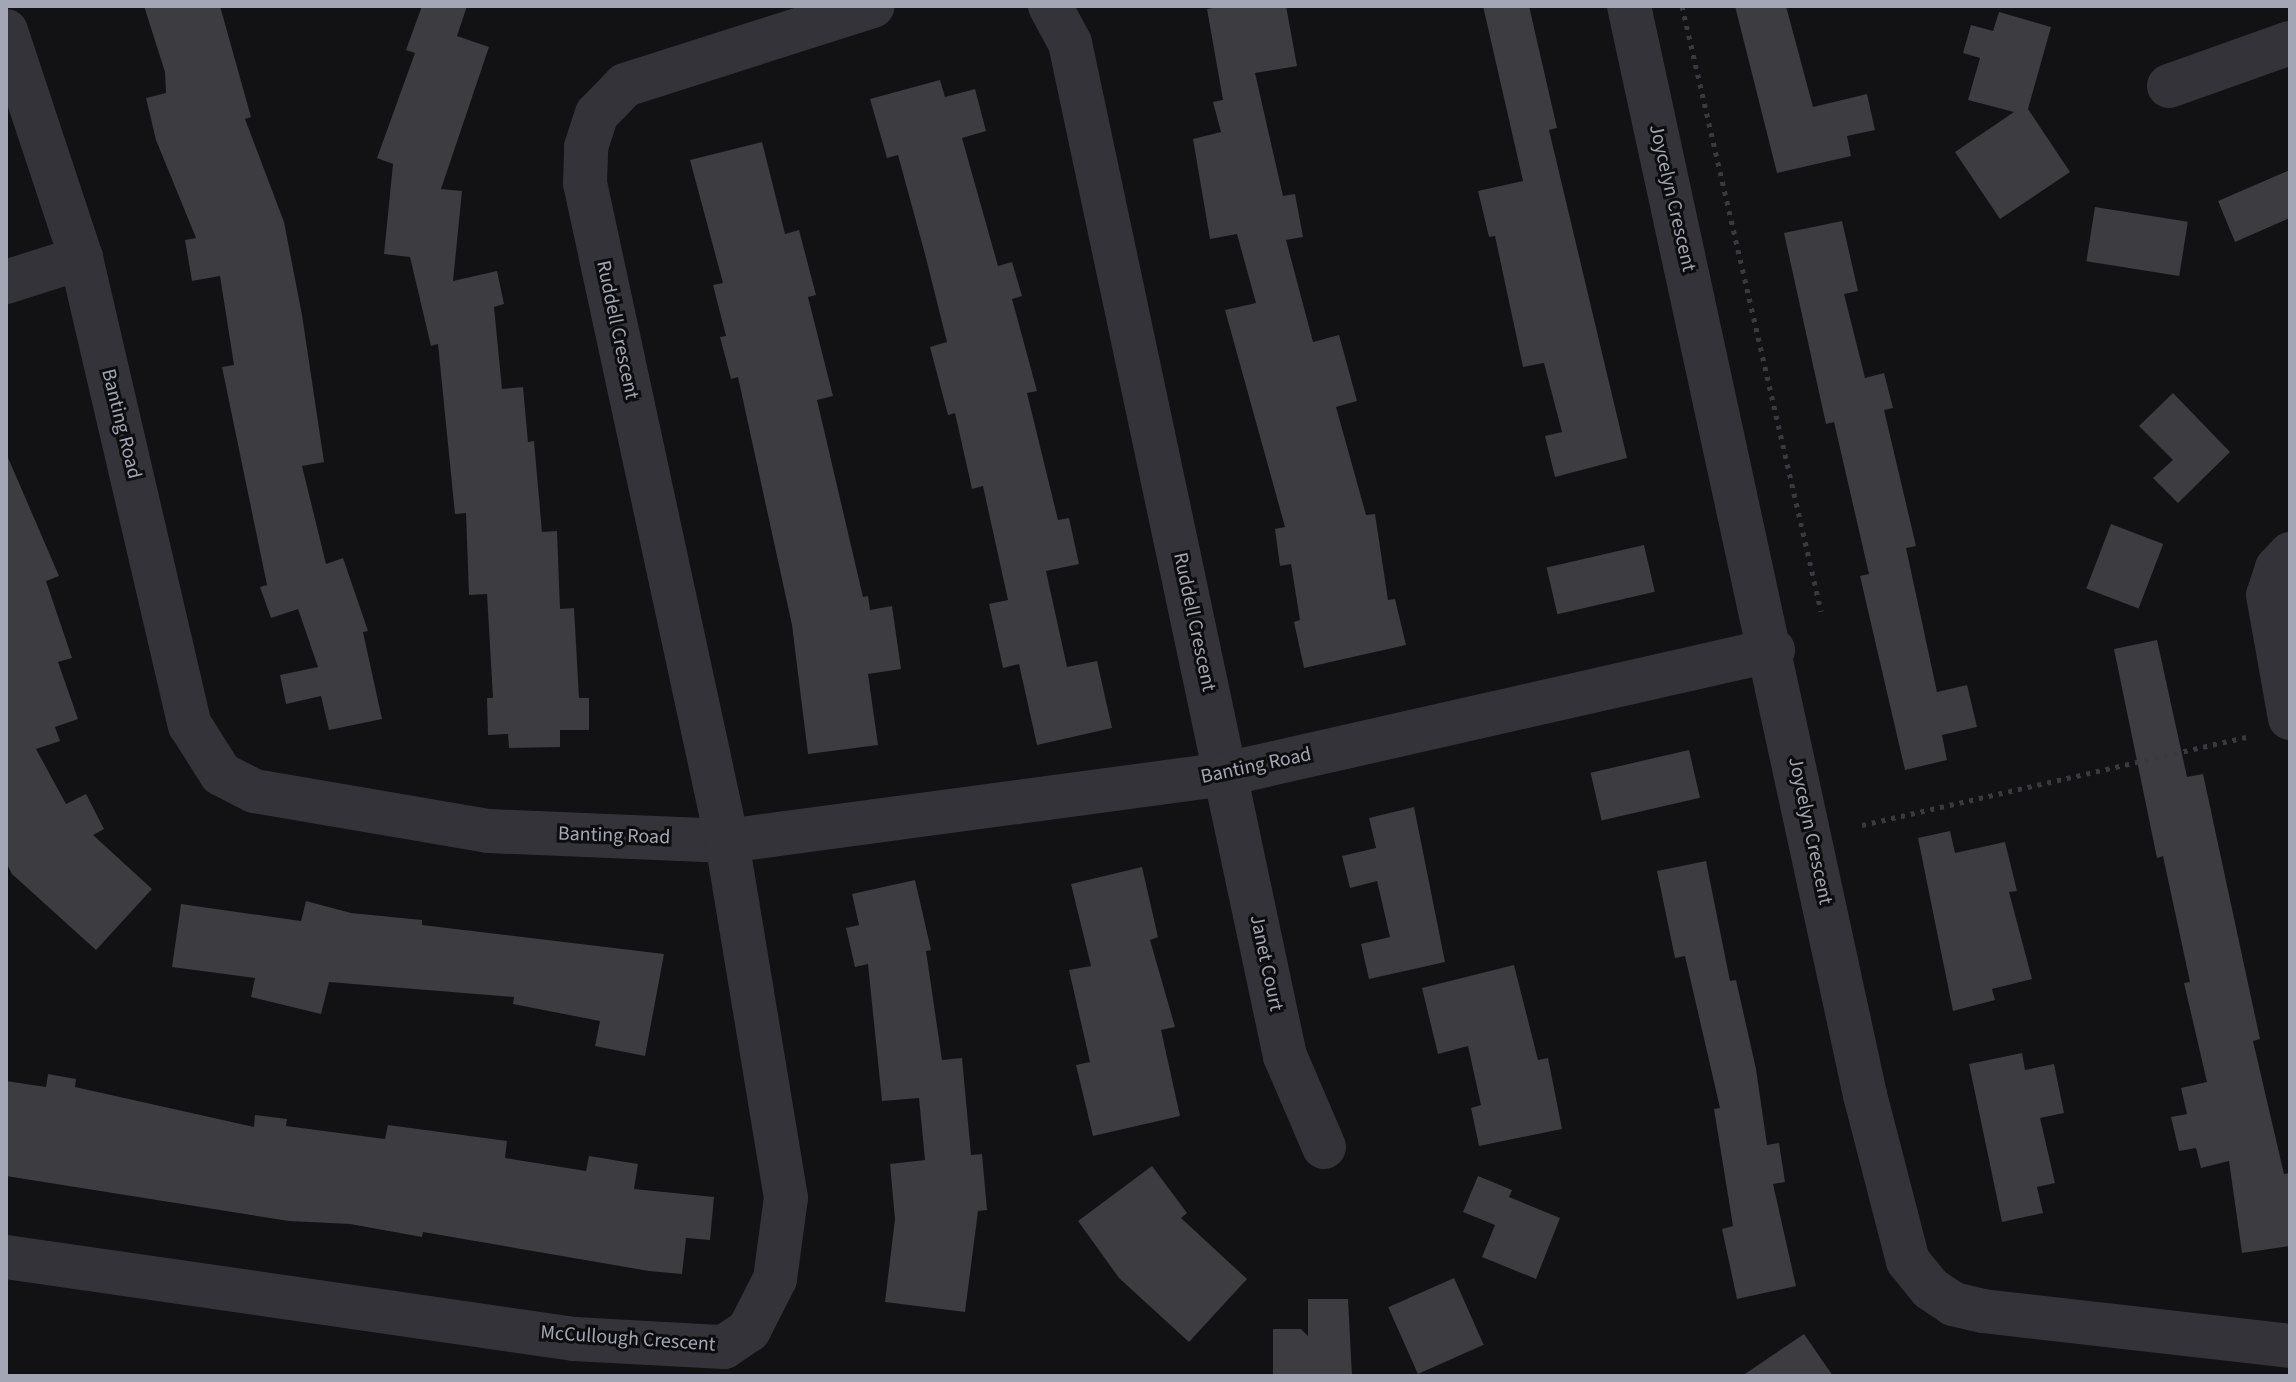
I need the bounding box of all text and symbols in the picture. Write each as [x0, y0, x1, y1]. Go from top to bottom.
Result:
street label: Joycelyn Crescent [1643, 122, 1701, 274]
street label: Ruddell Crescent [591, 258, 643, 402]
street label: Banting Road [96, 367, 146, 481]
street label: Ruddell Crescent [1168, 550, 1220, 694]
street label: Banting Road [1199, 743, 1313, 789]
street label: Joycelyn Crescent [1783, 755, 1837, 907]
street label: Banting Road [557, 822, 671, 850]
street label: Janet Court [1244, 913, 1288, 1013]
street label: McCullough Crescent [540, 1321, 716, 1357]

